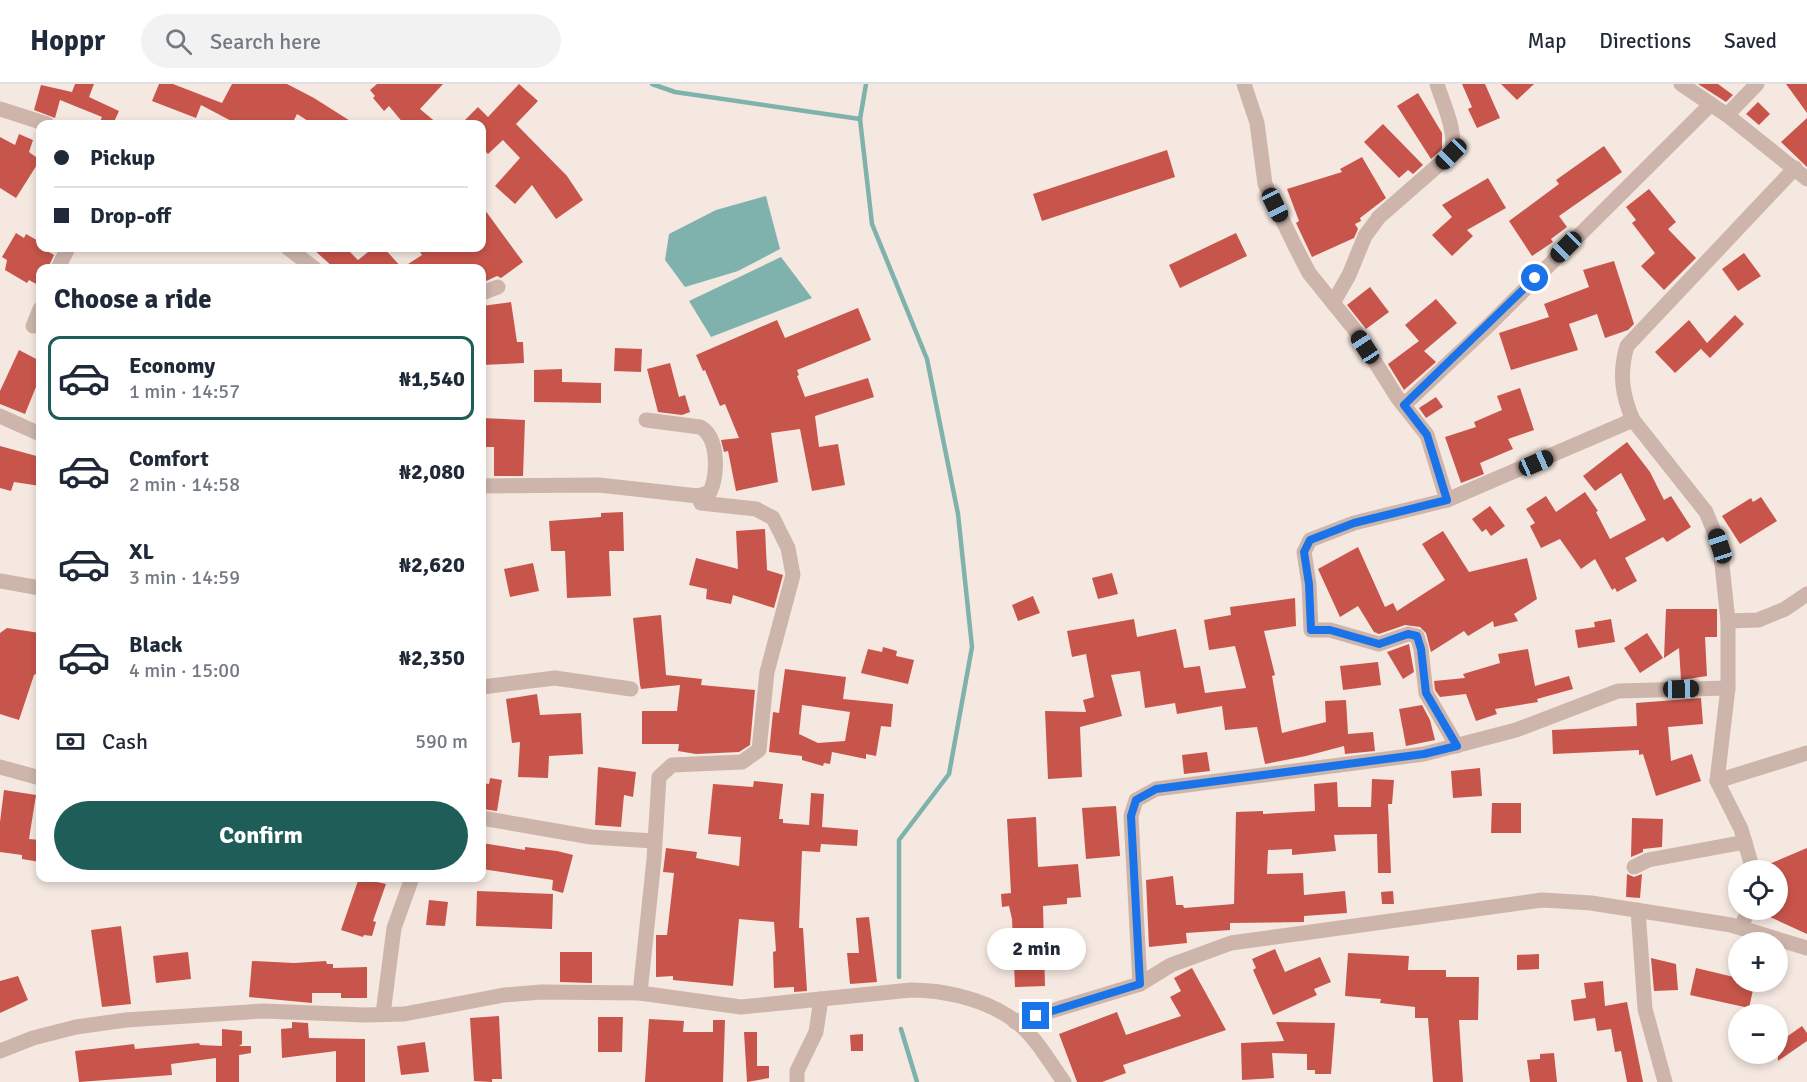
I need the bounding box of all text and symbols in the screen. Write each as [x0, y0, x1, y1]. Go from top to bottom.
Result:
search box [141, 14, 561, 68]
text: Hoppr [30, 24, 105, 58]
icon: search [162, 25, 195, 58]
text: Search here [210, 28, 321, 55]
text: Map [1528, 28, 1566, 54]
text: Directions [1599, 28, 1691, 54]
text: Saved [1724, 28, 1777, 54]
car [1432, 135, 1470, 173]
text: Pickup [90, 144, 155, 171]
car [1259, 185, 1291, 225]
text: Drop-off [90, 202, 171, 229]
car [1547, 228, 1585, 266]
route start [1521, 264, 1548, 291]
text: Choose a ride [54, 283, 212, 316]
car [1348, 327, 1382, 367]
icon: car [57, 351, 111, 405]
text: Economy [129, 352, 215, 379]
text: ₦1,540 [399, 365, 465, 392]
text: 1 min · 14:57 [129, 379, 240, 404]
icon: car [57, 444, 111, 498]
text: Comfort [129, 445, 209, 472]
car [1516, 447, 1556, 479]
text: ₦2,080 [399, 458, 465, 485]
text: 2 min · 14:58 [129, 472, 240, 497]
car [1706, 526, 1734, 566]
icon: car [57, 537, 111, 591]
text: XL [129, 538, 154, 565]
text: ₦2,620 [399, 551, 465, 578]
text: 3 min · 14:59 [129, 565, 240, 590]
icon: car [57, 630, 111, 684]
text: Black [129, 631, 183, 658]
text: ₦2,350 [399, 644, 465, 671]
text: 4 min · 15:00 [129, 658, 240, 683]
car [1663, 680, 1699, 698]
icon: cash [54, 725, 87, 758]
text: Cash [102, 728, 148, 755]
text: 590 m [415, 729, 468, 754]
button: Confirm [54, 801, 468, 870]
map controls [1728, 860, 1788, 1064]
button: locate [1728, 860, 1788, 920]
callout: 2 min [986, 929, 1086, 971]
button: + [1728, 932, 1788, 992]
text: 2 min [1012, 936, 1061, 961]
route end [1022, 1002, 1049, 1029]
button: − [1728, 1004, 1788, 1064]

